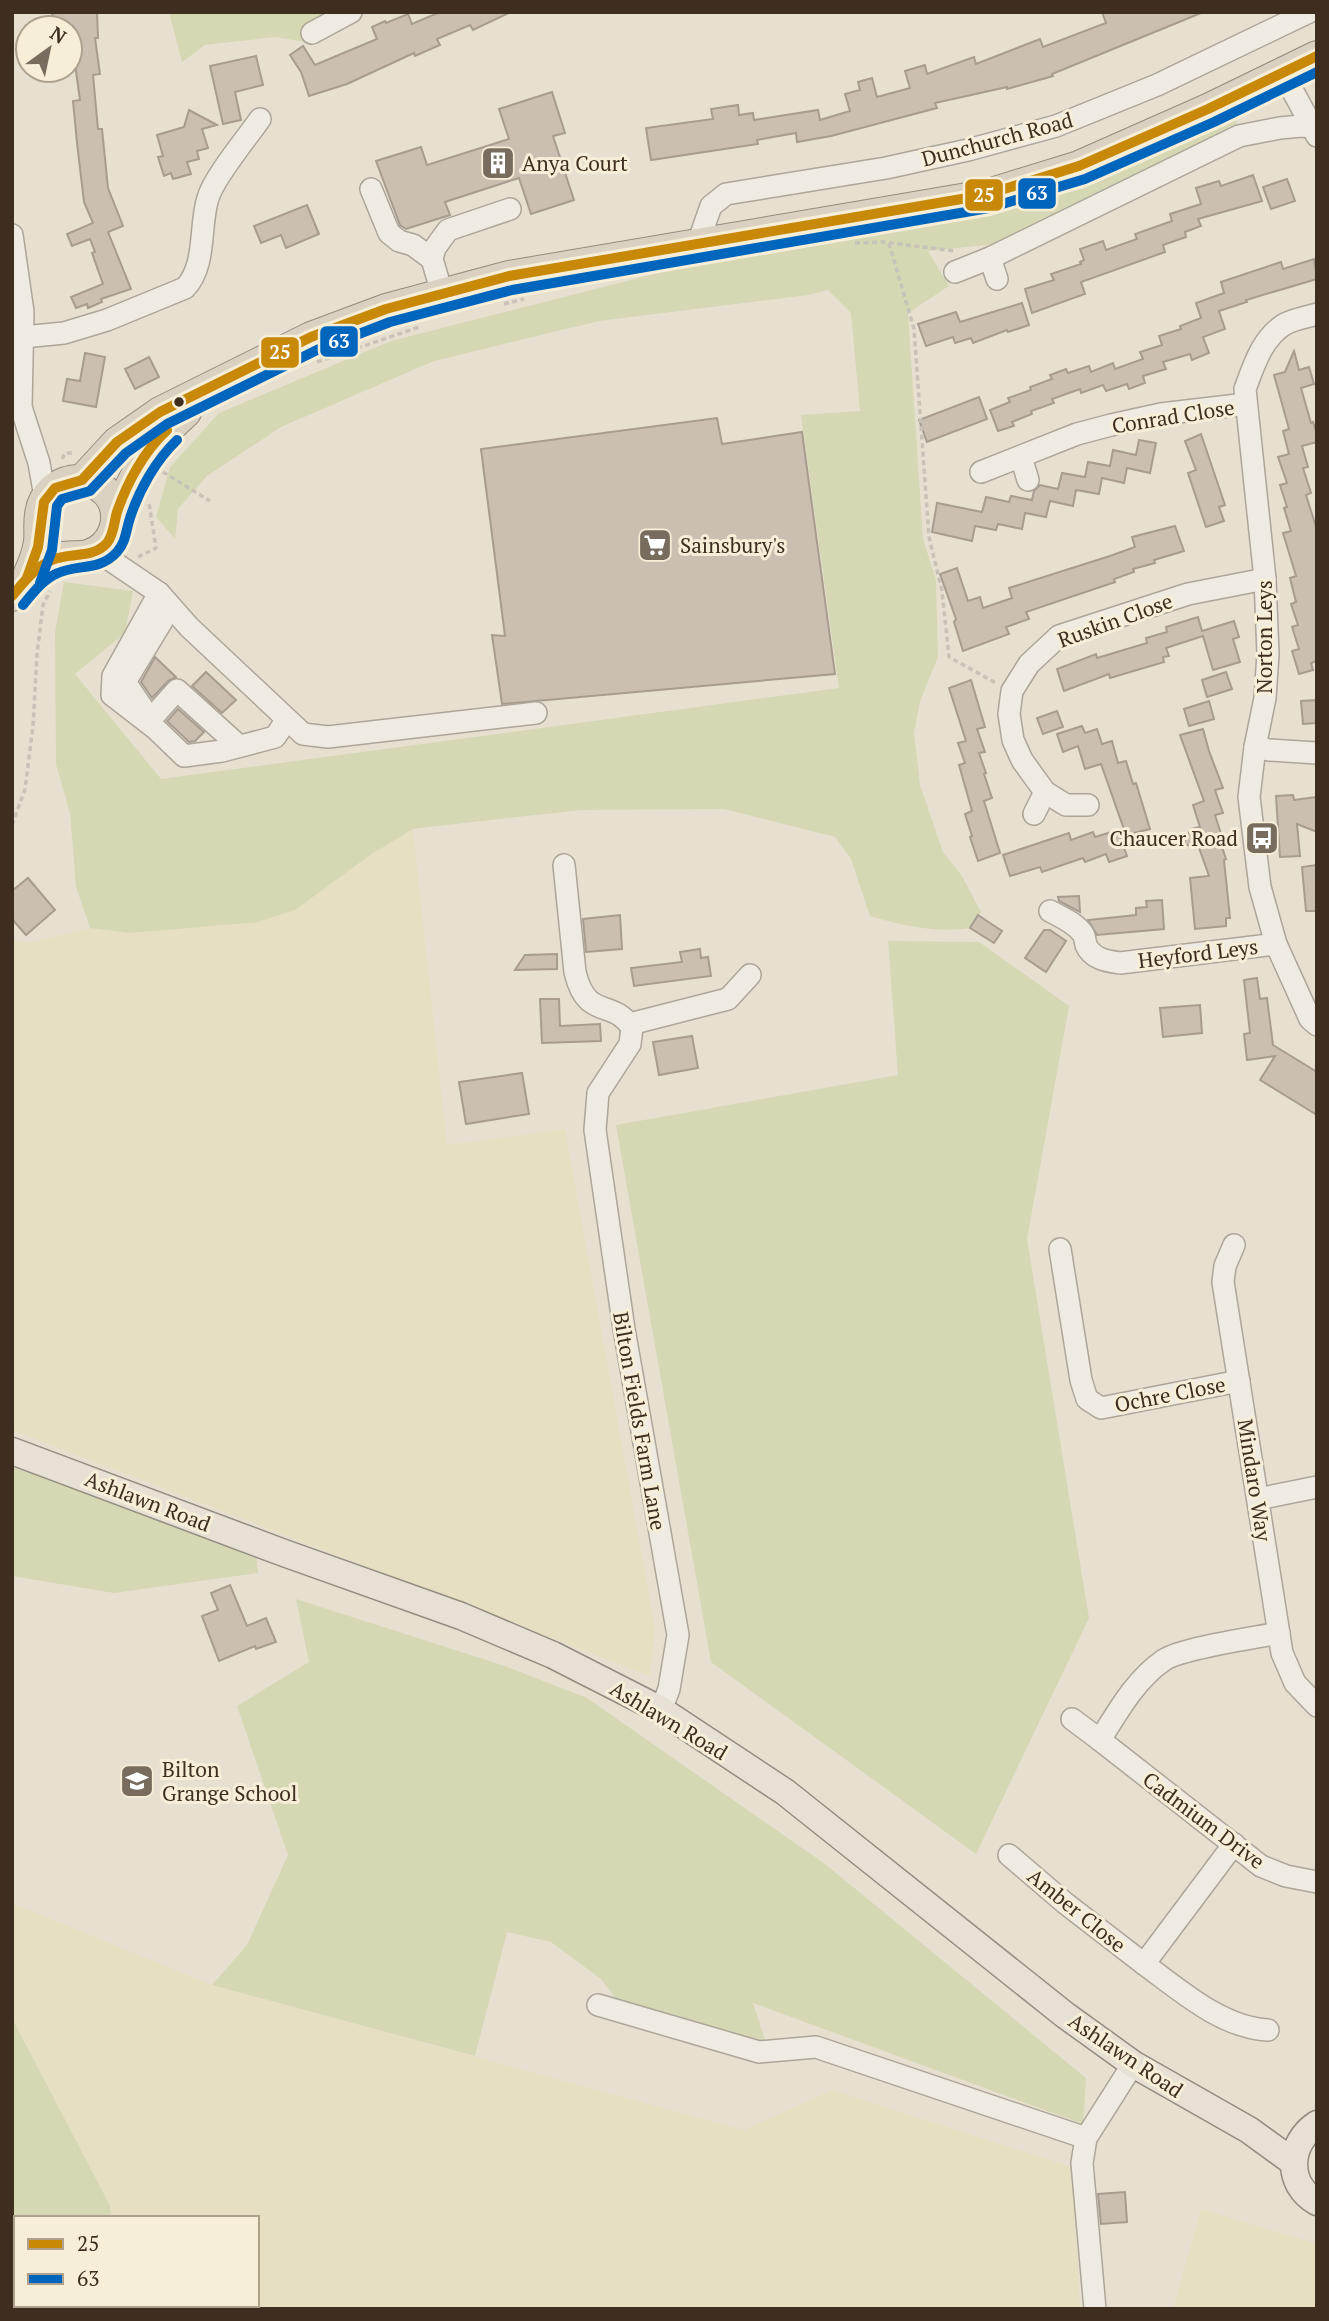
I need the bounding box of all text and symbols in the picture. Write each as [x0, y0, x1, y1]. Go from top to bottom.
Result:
north arrow [14, 14, 84, 84]
text: N [46, 20, 72, 49]
street label: Dunchurch Road [918, 105, 1076, 173]
building icon: Anya Court [479, 144, 517, 182]
place label: Anya Court [522, 149, 628, 177]
line badge: 63 [1017, 177, 1057, 210]
line badge: 25 [964, 178, 1004, 212]
text: 63 [1026, 180, 1048, 205]
text: 25 [973, 182, 995, 207]
line badge: 63 [319, 325, 359, 358]
text: 63 [328, 328, 350, 353]
line badge: 25 [260, 336, 300, 369]
text: 25 [269, 339, 291, 364]
street label: Conrad Close [1110, 393, 1236, 439]
unlabelled marker [172, 395, 186, 409]
supermarket icon: Sainsbury's [636, 526, 674, 564]
place label: Sainsbury's [680, 531, 785, 559]
street label: Norton Leys [1250, 580, 1278, 694]
street label: Ruskin Close [1054, 586, 1176, 654]
bus stop icon: Chaucer Road [1243, 819, 1281, 857]
place label: Chaucer Road [1110, 824, 1238, 852]
street label: Heyford Leys [1136, 932, 1260, 974]
street label: Bilton Fields Farm Lane [607, 1309, 673, 1533]
street label: Ochre Close [1112, 1370, 1228, 1418]
street label: Mindaro Way [1232, 1417, 1279, 1544]
street label: Ashlawn Road [81, 1464, 215, 1538]
street label: Ashlawn Road [605, 1674, 733, 1766]
place label: Bilton Grange School [162, 1755, 297, 1807]
school or university icon: Bilton Grange School [118, 1762, 156, 1800]
street label: Cadmium Drive [1137, 1765, 1271, 1875]
street label: Amber Close [1022, 1862, 1132, 1958]
street label: Ashlawn Road [1063, 2006, 1189, 2104]
legend [14, 2216, 259, 2307]
text: 25 [77, 2229, 99, 2257]
text: 63 [77, 2264, 99, 2292]

